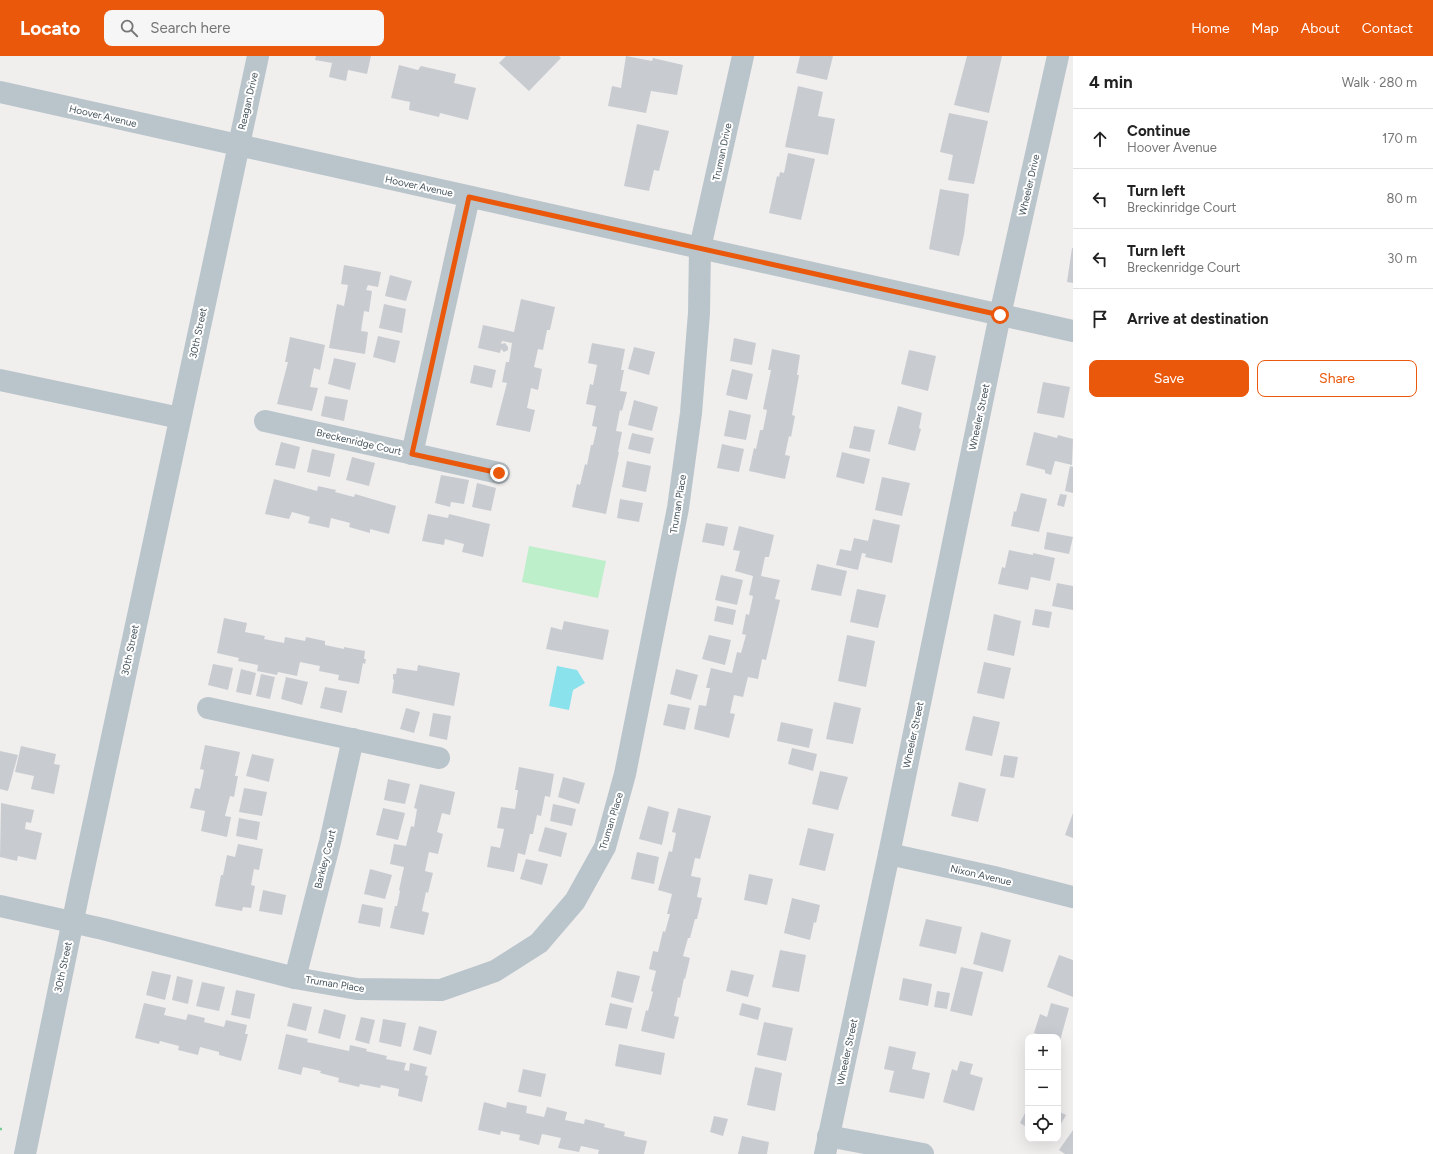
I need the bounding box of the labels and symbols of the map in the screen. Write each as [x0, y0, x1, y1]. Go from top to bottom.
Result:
street label: Reagan Drive [235, 70, 261, 131]
street label: Hoover Avenue [68, 102, 139, 130]
street label: Truman Drive [710, 121, 735, 182]
street label: Wheeler Drive [1016, 152, 1043, 217]
street label: Hoover Avenue [384, 172, 455, 200]
street label: 30th Street [186, 306, 210, 360]
route start [991, 306, 1009, 324]
street label: Wheeler Street [966, 382, 992, 451]
street label: Breckenridge Court [315, 426, 403, 458]
route end [490, 464, 508, 482]
street label: Truman Place [667, 473, 689, 534]
street label: 30th Street [118, 623, 142, 677]
street label: Wheeler Street [900, 700, 926, 769]
street label: Truman Place [596, 790, 626, 851]
street label: Barkley Court [311, 828, 339, 890]
street label: Nixon Avenue [949, 862, 1013, 888]
street label: 30th Street [51, 940, 75, 994]
street label: Truman Place [305, 973, 366, 995]
street label: Wheeler Street [834, 1017, 860, 1086]

